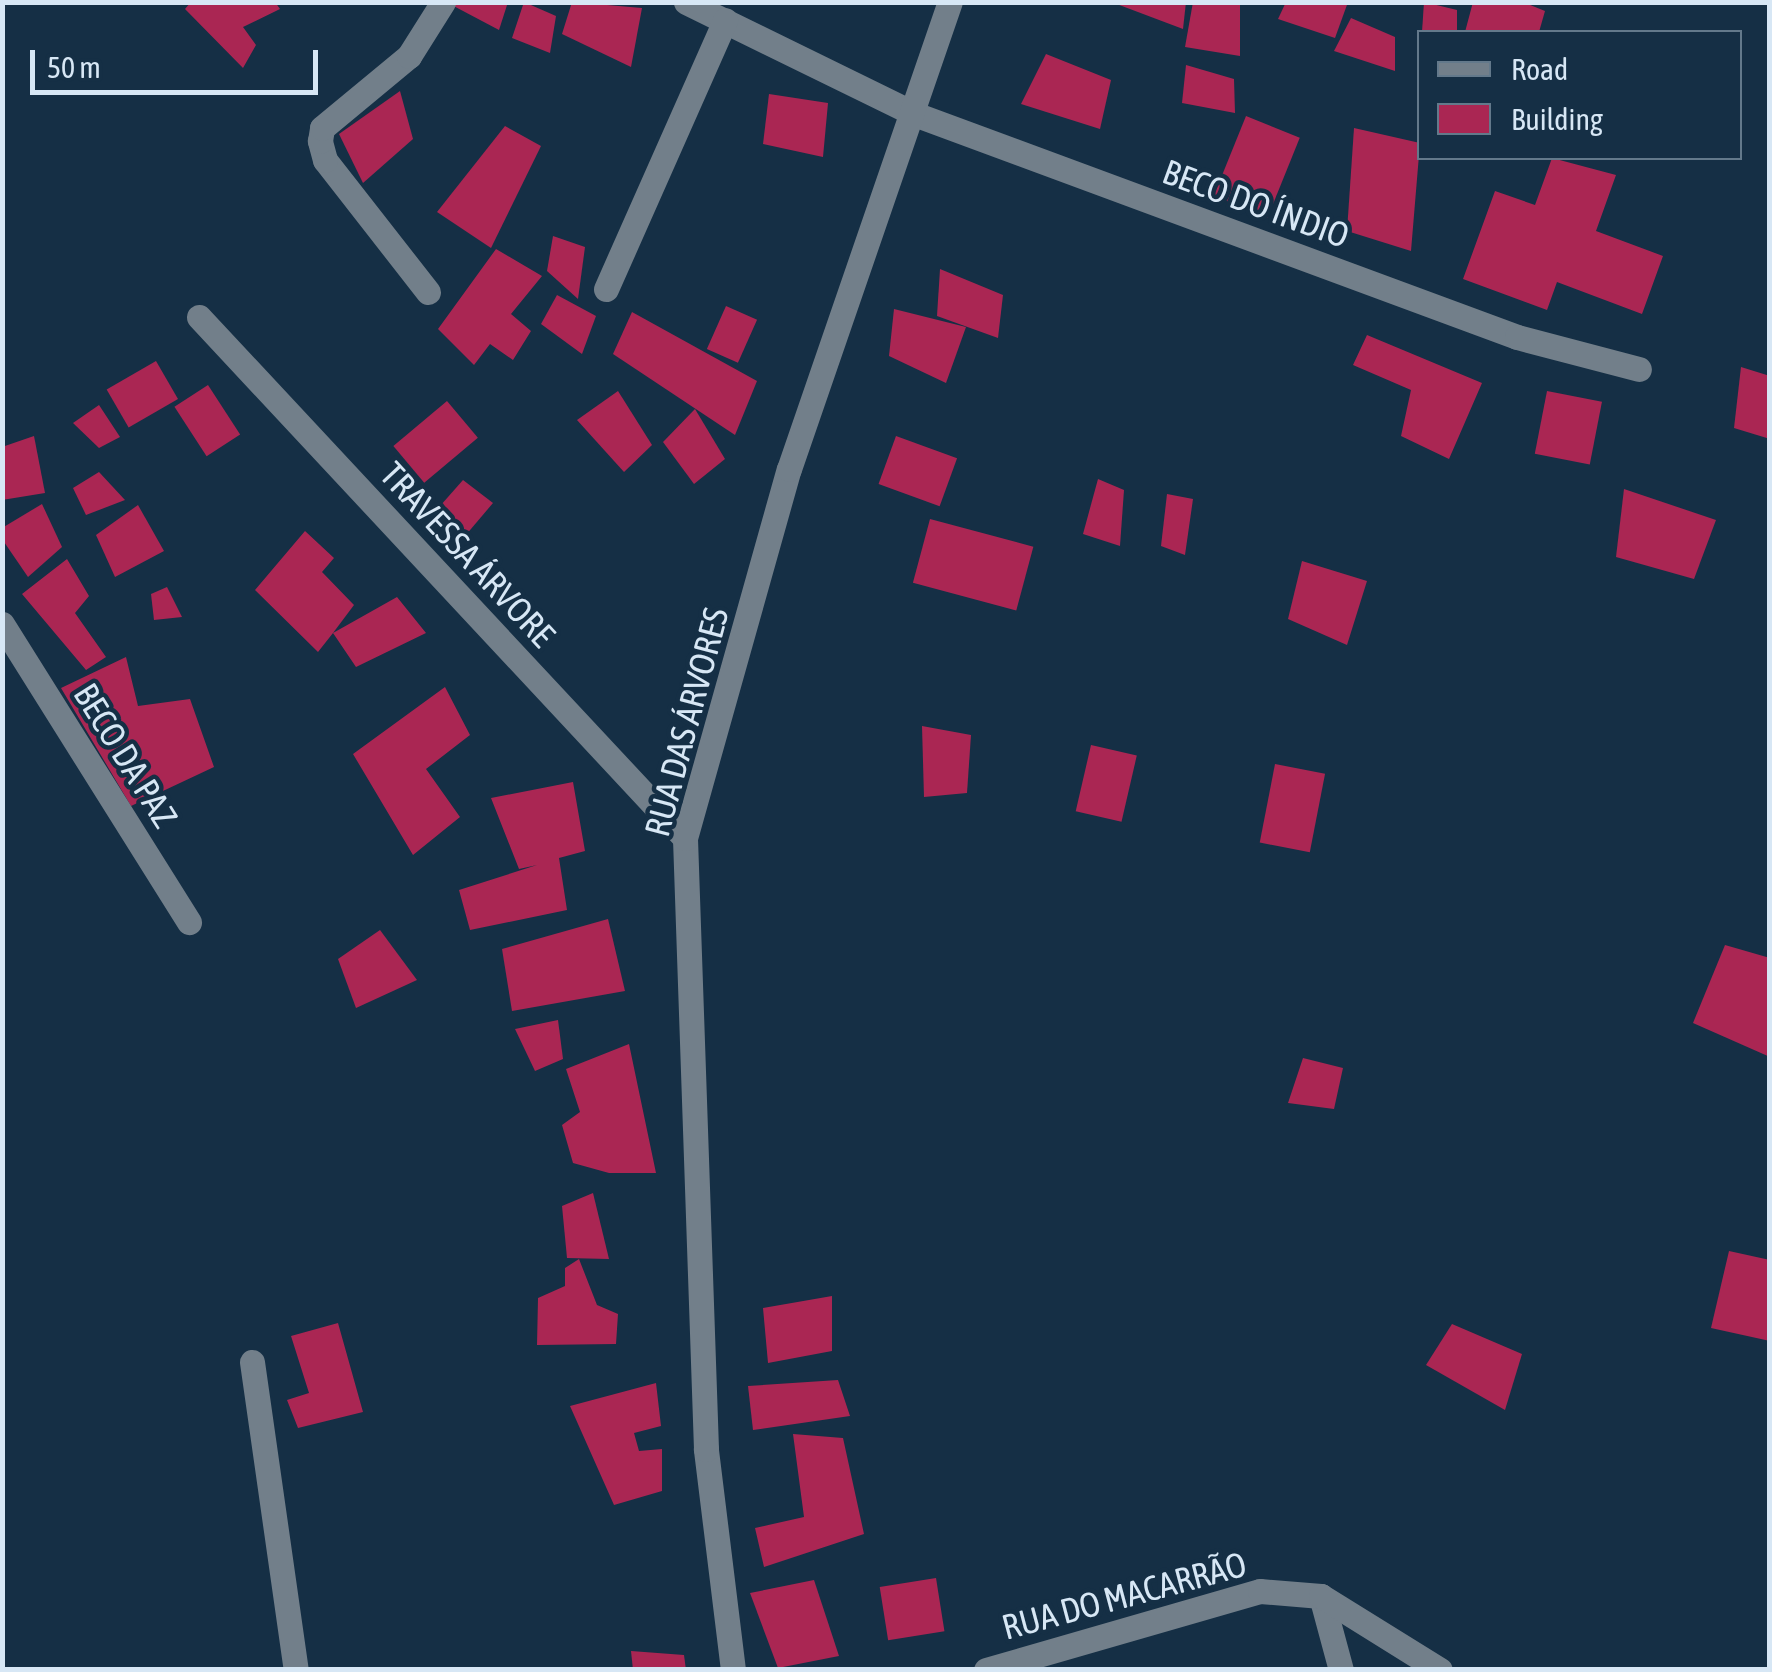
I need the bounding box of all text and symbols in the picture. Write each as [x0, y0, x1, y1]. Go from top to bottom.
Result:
scale bar [35, 30, 322, 92]
legend [1417, 30, 1742, 160]
text: 50 m [47, 50, 101, 84]
text: Road [1511, 52, 1568, 86]
text: Building [1511, 102, 1603, 136]
street label: BECO DO ÍNDIO [1157, 150, 1355, 256]
street label: TRAVESSA ÁRVORE [372, 453, 564, 655]
street label: RUA DAS ÁRVORES [635, 603, 737, 841]
street label: BECO DA PAZ [65, 675, 187, 835]
street label: RUA DO MACARRÃO [997, 1542, 1251, 1648]

